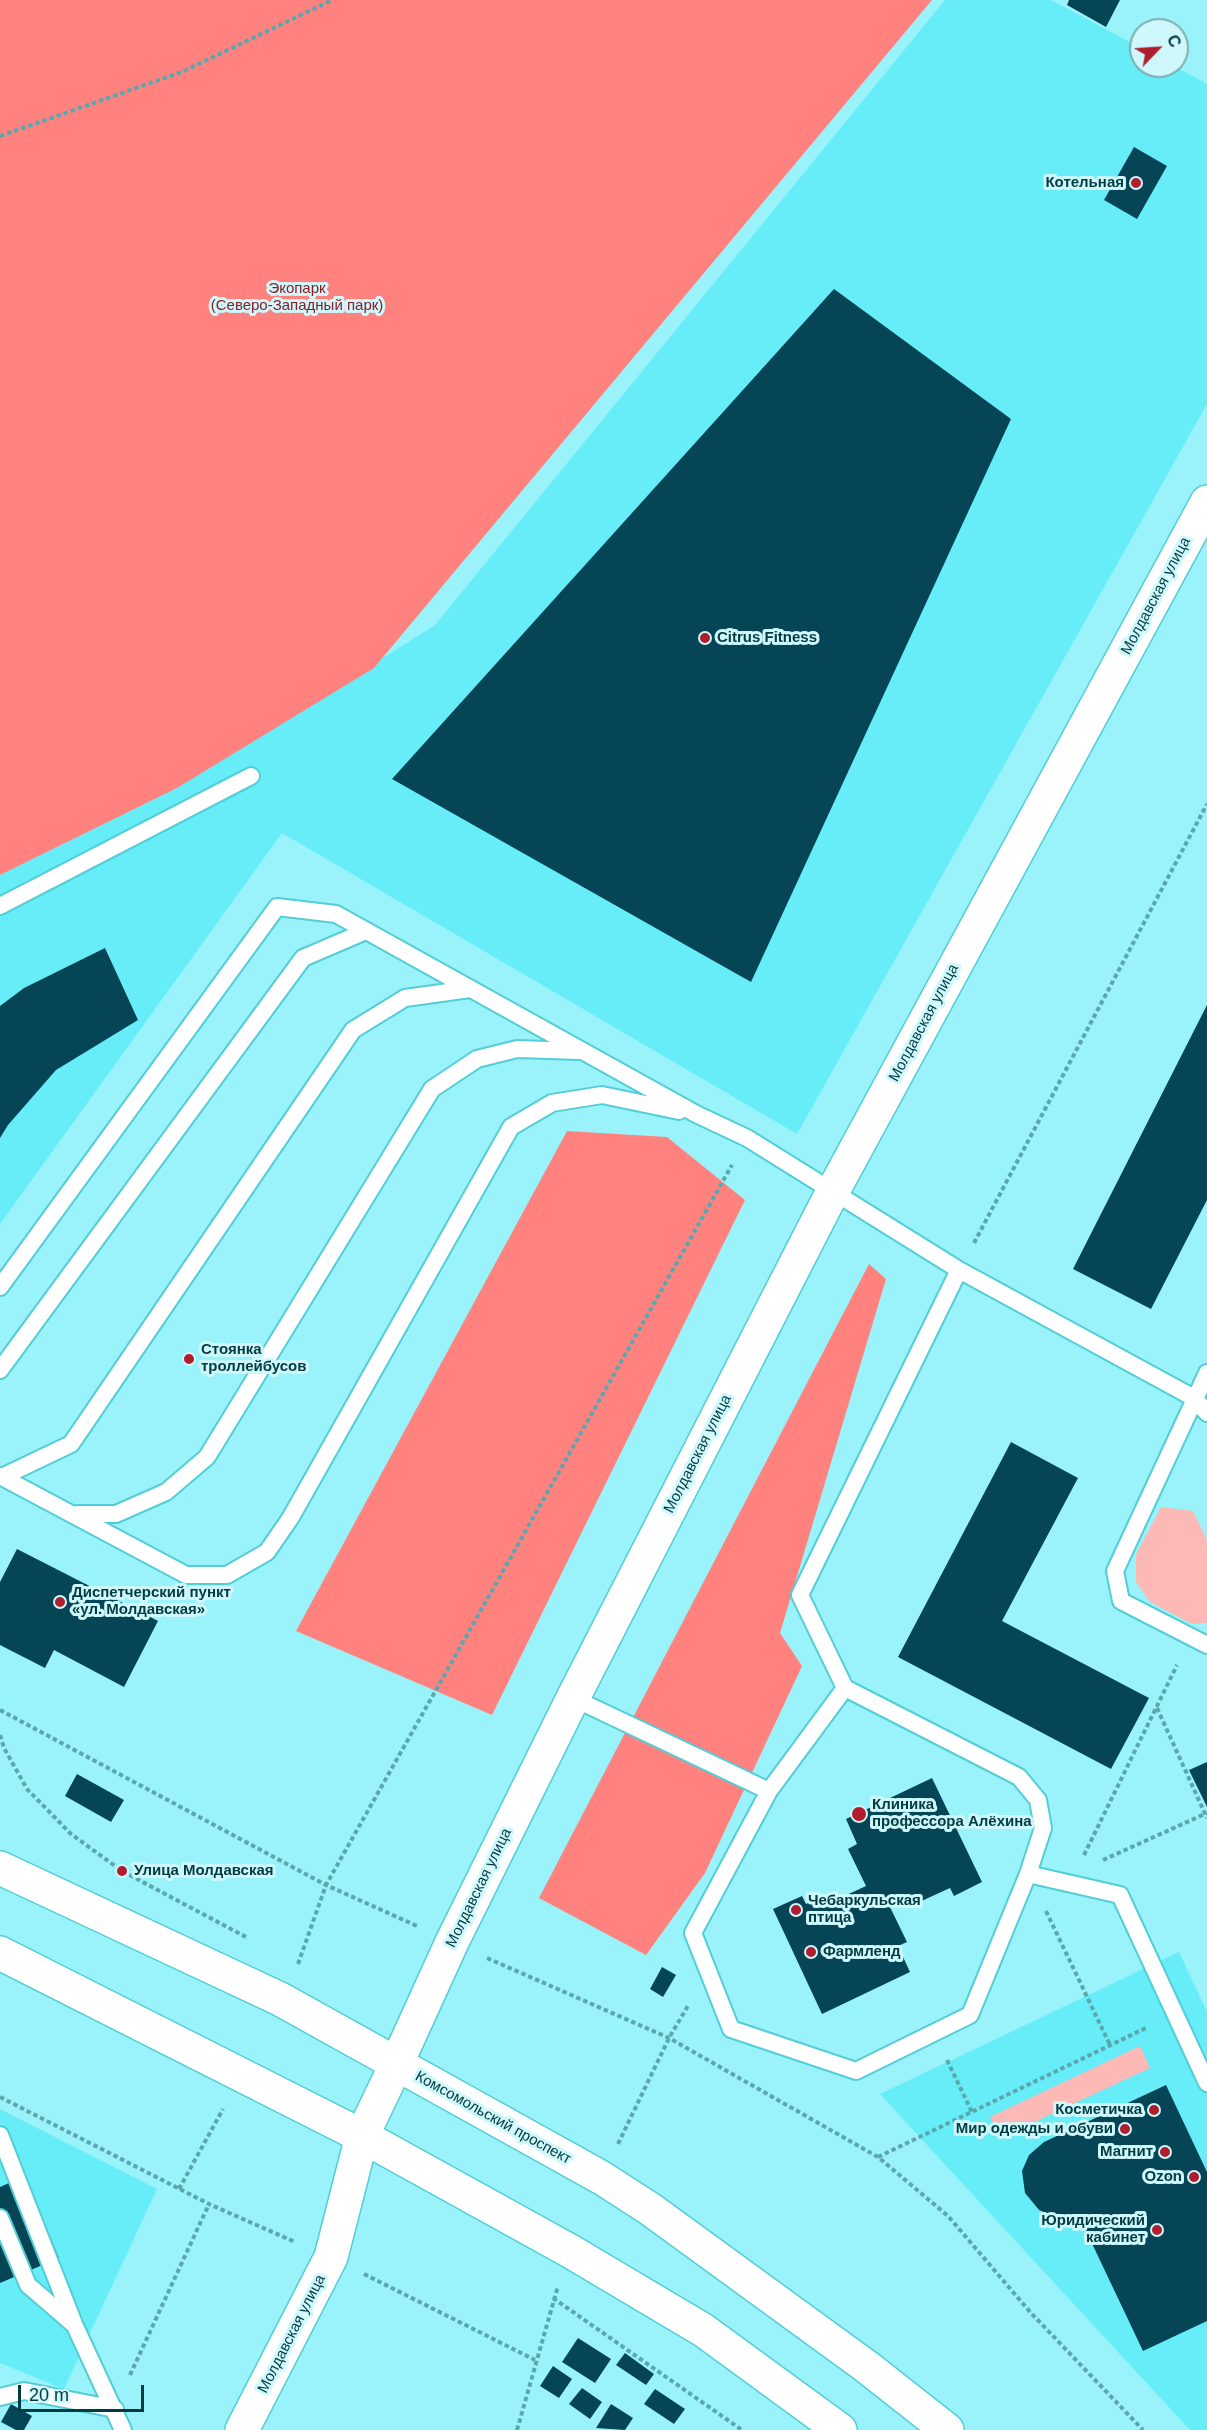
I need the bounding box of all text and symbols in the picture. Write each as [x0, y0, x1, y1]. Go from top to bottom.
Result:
north arrow [1129, 18, 1189, 78]
text: С [1164, 32, 1184, 50]
place label: Котельная [1045, 174, 1124, 192]
marker: Котельная [1129, 176, 1143, 190]
park label: Экопарк (Северо-Западный парк) [211, 280, 383, 315]
street label: Молдавская улица [1117, 534, 1195, 658]
place label: Citrus Fitness [717, 629, 817, 647]
marker: Citrus Fitness [698, 631, 712, 645]
street label: Молдавская улица [885, 961, 963, 1085]
place label: Стоянка троллейбусов [201, 1341, 306, 1376]
marker: Стоянка троллейбусов [182, 1352, 196, 1366]
street label: Молдавская улица [660, 1392, 736, 1516]
place label: Диспетчерский пункт «ул. Молдавская» [72, 1584, 231, 1619]
marker: Диспетчерский пункт «ул. Молдавская» [53, 1595, 67, 1609]
place label: Клиника профессора Алёхина [872, 1796, 1032, 1831]
marker: Клиника профессора Алёхина [850, 1805, 868, 1823]
street label: Молдавская улица [442, 1825, 516, 1951]
place label: Улица Молдавская [134, 1862, 274, 1880]
marker: Улица Молдавская [115, 1864, 129, 1878]
place label: Чебаркульская птица [808, 1892, 921, 1927]
marker: Чебаркульская птица [789, 1903, 803, 1917]
place label: Фармленд [823, 1943, 900, 1961]
marker: Фармленд [804, 1945, 818, 1959]
street label: Комсомольский проспект [412, 2068, 574, 2168]
place label: Косметичка [1055, 2101, 1142, 2119]
marker: Косметичка [1147, 2103, 1161, 2117]
place label: Мир одежды и обуви [956, 2120, 1113, 2138]
marker: Мир одежды и обуви [1118, 2122, 1132, 2136]
place label: Магнит [1100, 2143, 1153, 2161]
marker: Магнит [1158, 2145, 1172, 2159]
place label: Ozon [1145, 2168, 1182, 2186]
marker: Ozon [1187, 2170, 1201, 2184]
place label: Юридический кабинет [1041, 2212, 1145, 2247]
marker: Юридический кабинет [1150, 2223, 1164, 2237]
street label: Молдавская улица [254, 2272, 330, 2396]
scale bar [21, 2373, 147, 2411]
text: 20 m [29, 2385, 69, 2405]

